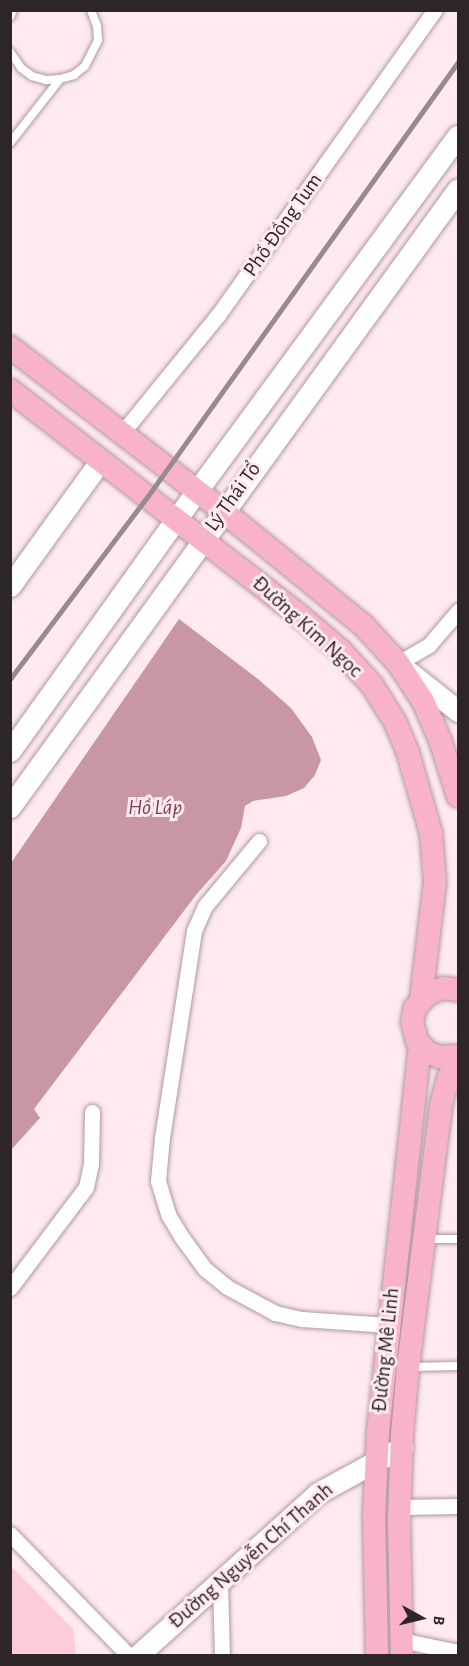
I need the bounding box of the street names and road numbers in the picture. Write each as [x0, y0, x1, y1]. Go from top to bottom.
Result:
street label: Phố Đồng Tum [238, 168, 328, 282]
street label: Lý Thái Tổ [200, 458, 266, 536]
street label: Đường Kim Ngọc [247, 571, 367, 683]
street label: Đường Mê Linh [367, 1287, 405, 1413]
street label: Đường Nguyễn Chí Thanh [164, 1478, 338, 1634]

